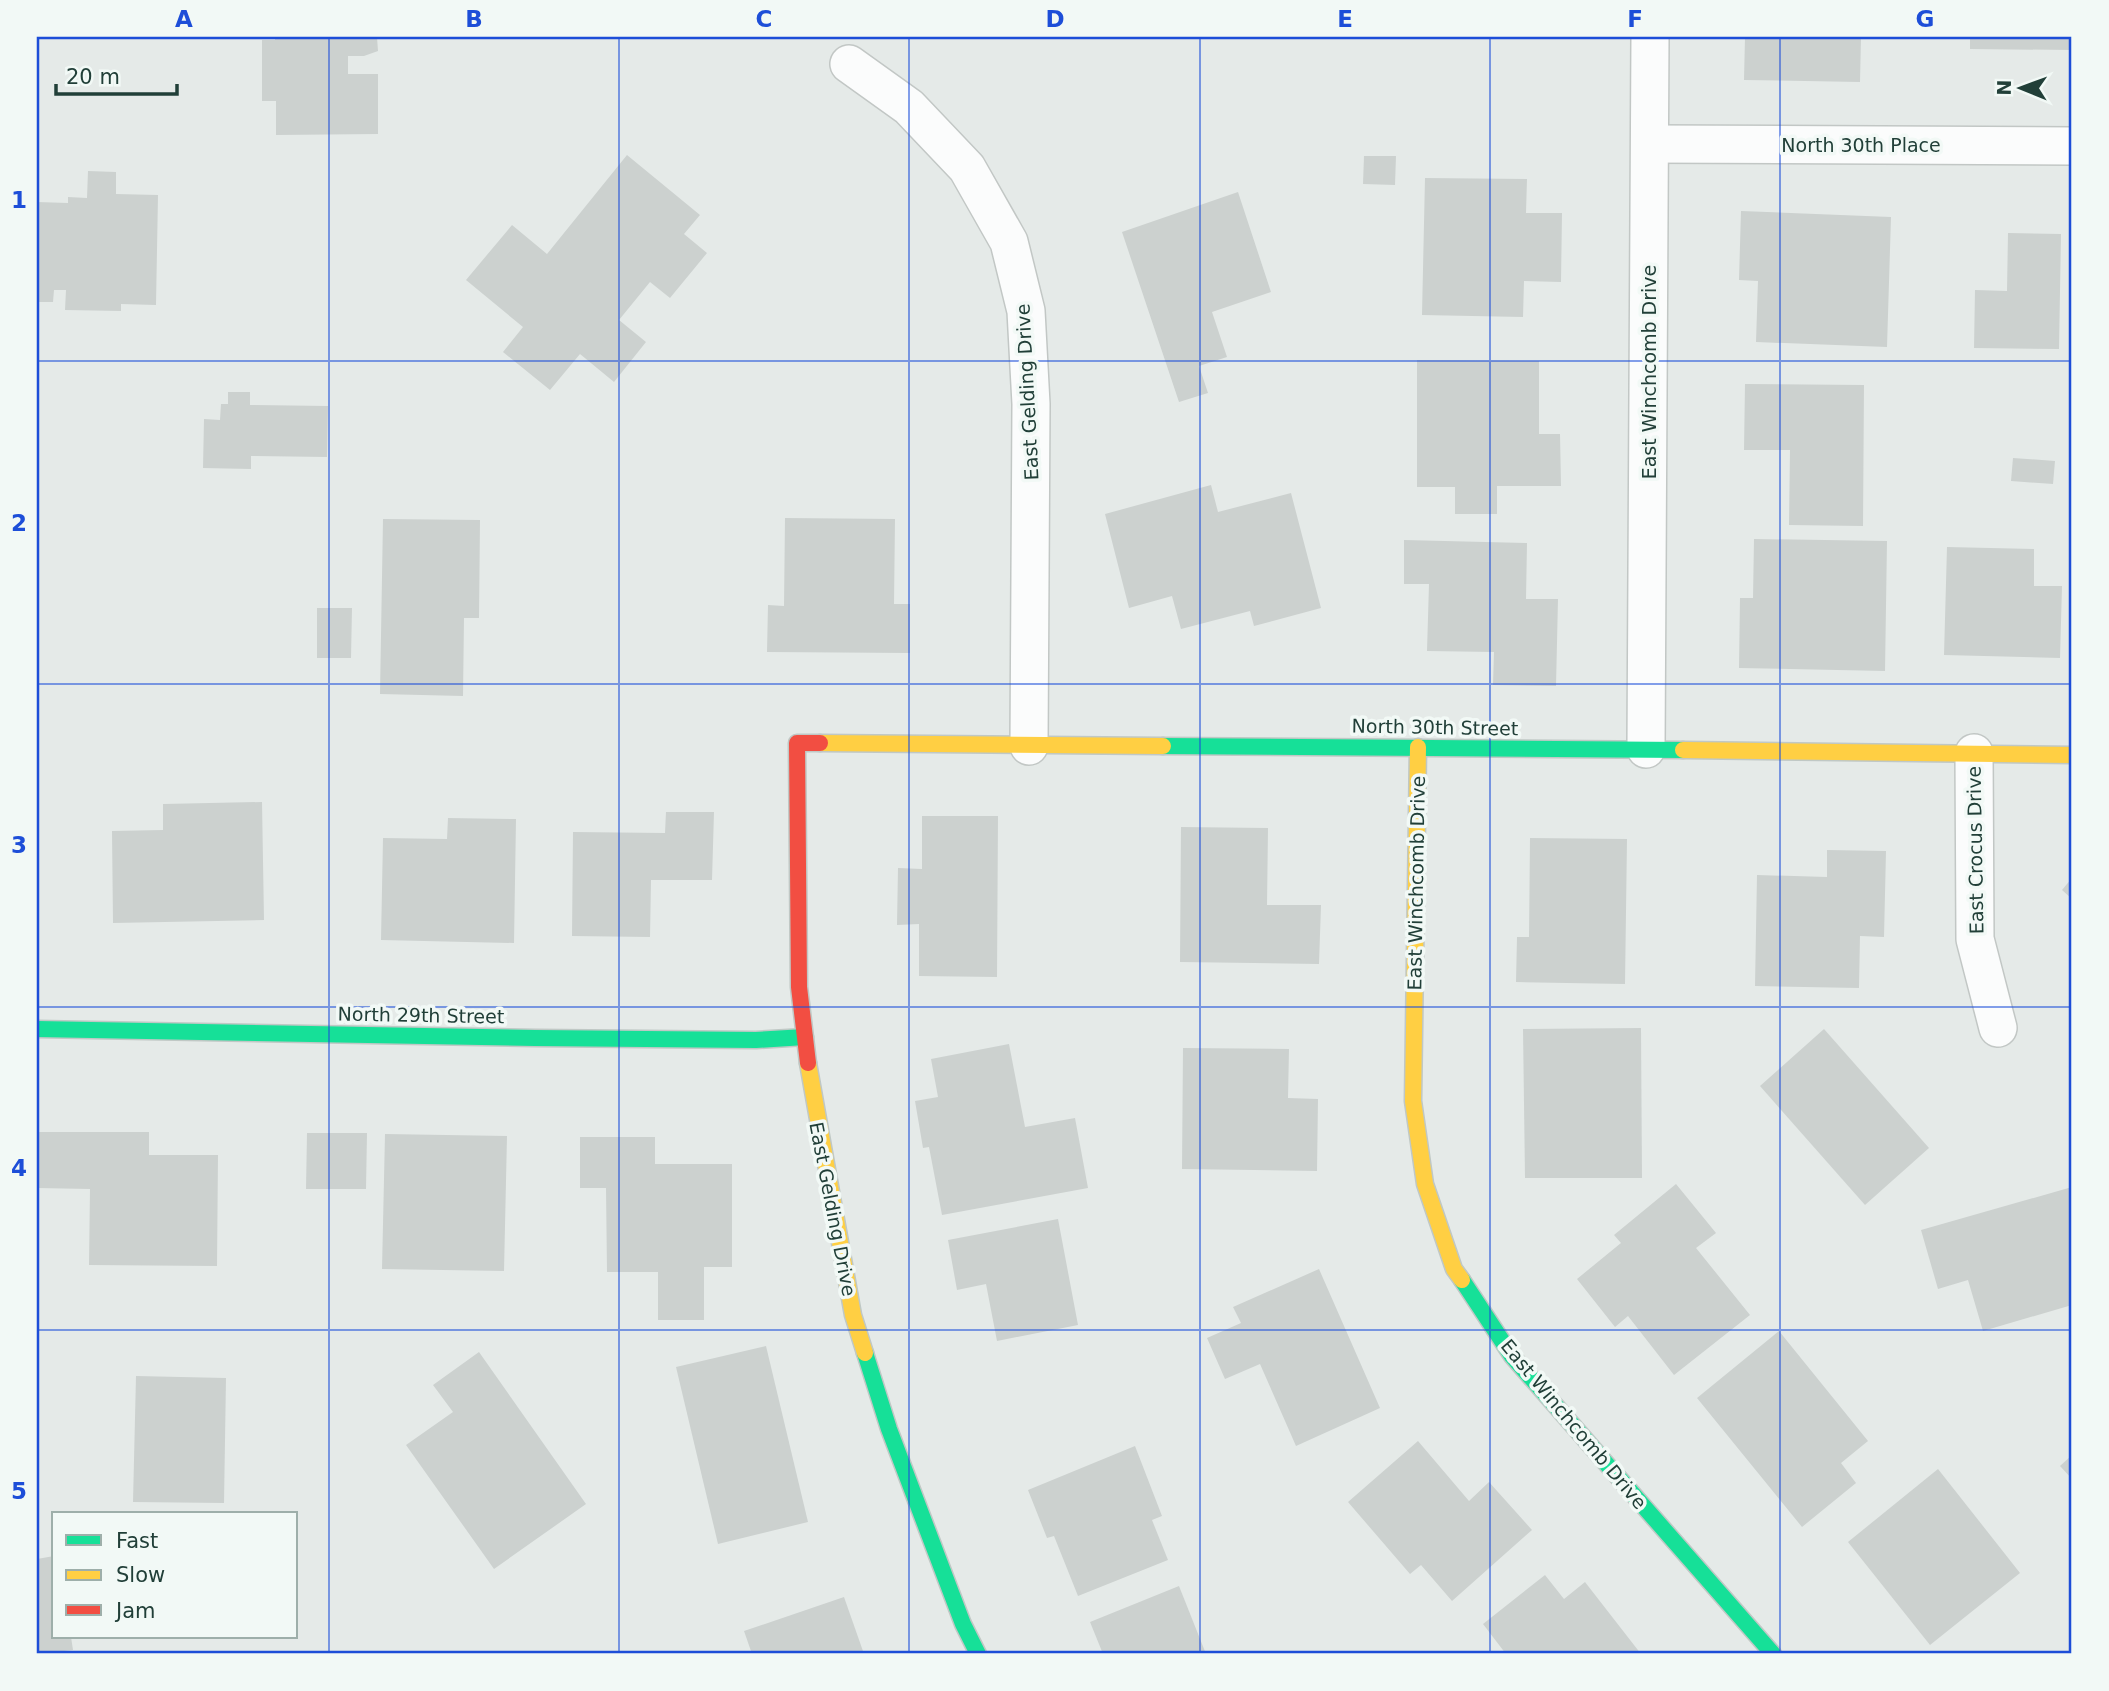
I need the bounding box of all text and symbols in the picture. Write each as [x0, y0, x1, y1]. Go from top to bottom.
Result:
text: A [175, 6, 193, 32]
text: B [465, 6, 483, 32]
text: C [756, 6, 772, 32]
text: D [1045, 6, 1065, 32]
text: E [1337, 6, 1353, 32]
text: F [1627, 6, 1643, 32]
text: G [1916, 6, 1934, 32]
scale bar [56, 52, 177, 96]
north arrow [1986, 52, 2056, 122]
text: 20 m [66, 65, 120, 89]
text: N [1993, 80, 2015, 96]
street label: North 30th Place [1781, 134, 1941, 156]
text: 1 [11, 187, 27, 213]
street label: East Winchcomb Drive [1638, 265, 1660, 479]
street label: East Gelding Drive [1011, 303, 1043, 481]
text: 2 [11, 510, 27, 536]
street label: North 30th Street [1352, 715, 1518, 739]
street label: East Crocus Drive [1963, 766, 1987, 934]
street label: East Winchcomb Drive [1403, 776, 1429, 990]
text: 3 [11, 832, 27, 858]
street label: North 29th Street [338, 1003, 504, 1027]
street label: East Gelding Drive [805, 1120, 861, 1298]
text: 4 [11, 1155, 27, 1181]
street label: East Winchcomb Drive [1497, 1335, 1651, 1513]
text: 5 [11, 1478, 27, 1504]
legend [52, 1512, 298, 1638]
text: Fast [116, 1529, 158, 1553]
text: Slow [116, 1563, 165, 1587]
text: Jam [114, 1599, 156, 1623]

